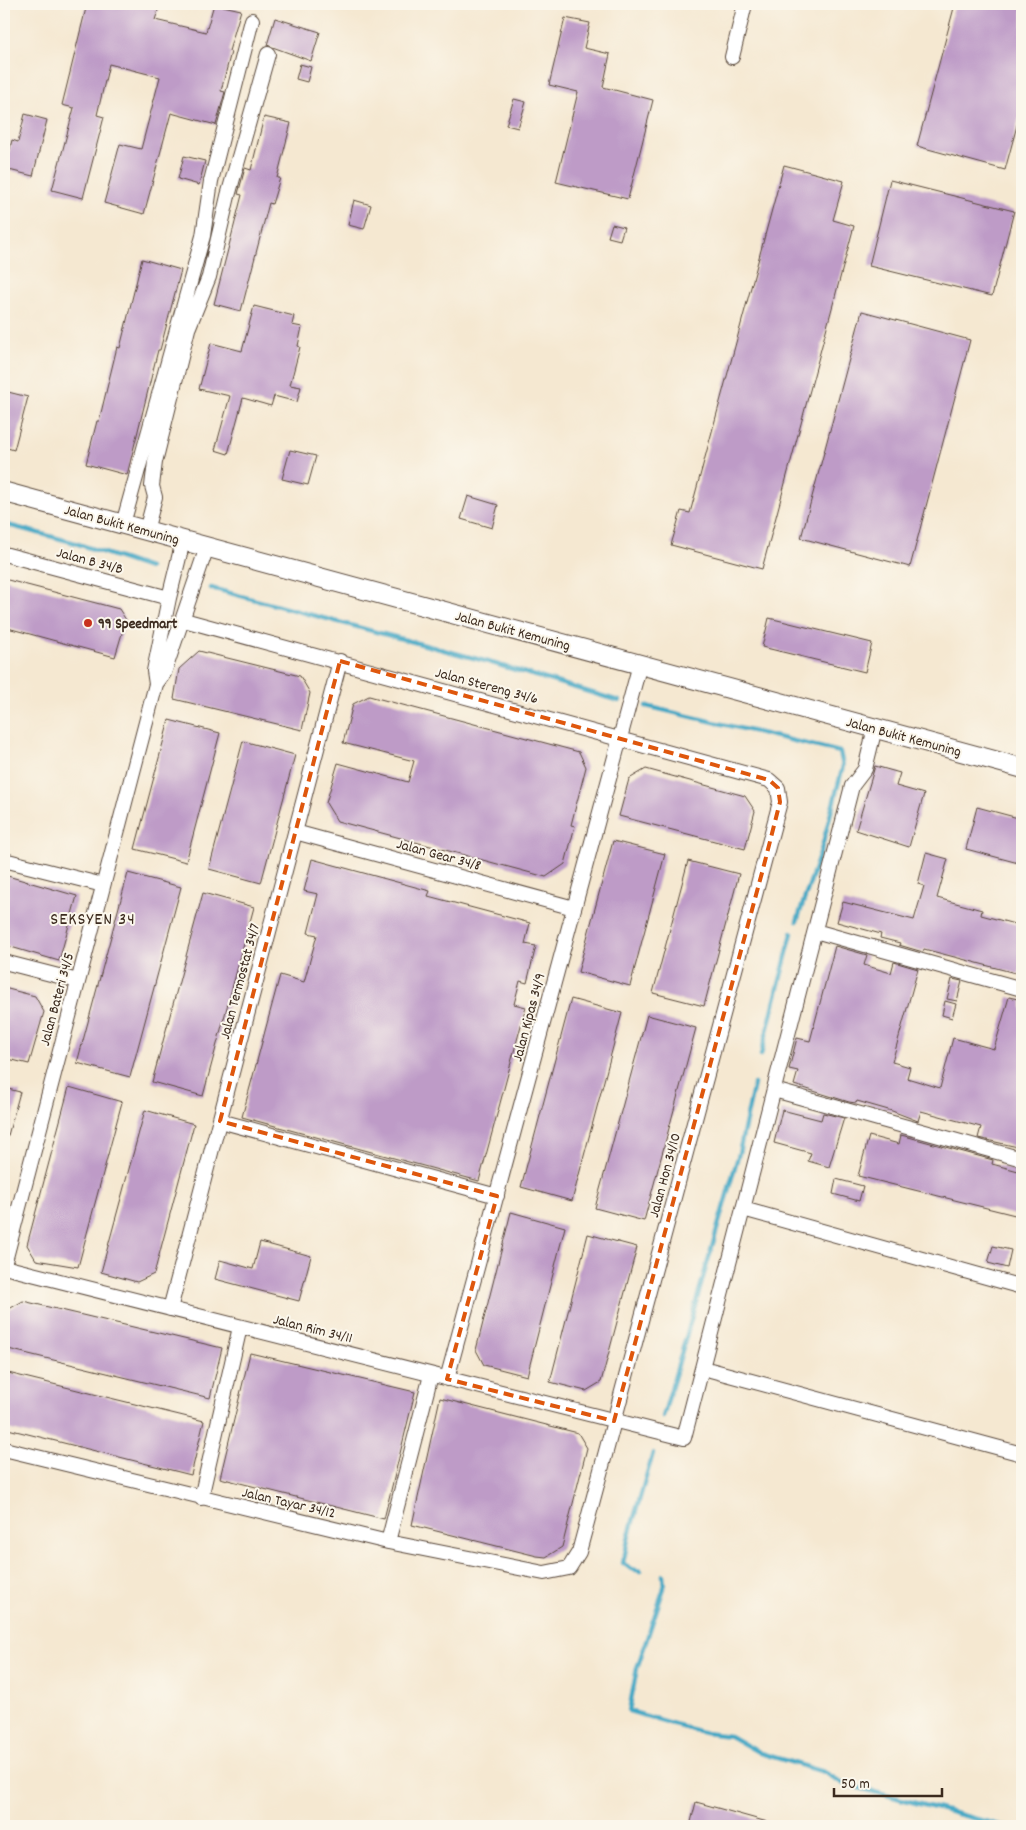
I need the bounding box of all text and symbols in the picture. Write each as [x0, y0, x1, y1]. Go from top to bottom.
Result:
street label: Jalan Bukit Kemuning [61, 500, 182, 552]
street label: Jalan B 34/B [54, 542, 125, 581]
street label: Jalan Bukit Kemuning [452, 606, 573, 658]
place label: 99 Speedmart [98, 614, 178, 636]
marker: 99 Speedmart [82, 617, 94, 629]
street label: Jalan Stereng 34/6 [433, 663, 540, 711]
street label: Jalan Bukit Kemuning [843, 712, 964, 764]
street label: Jalan Gear 34/8 [394, 834, 483, 878]
district label: SEKSYEN 34 [50, 908, 136, 933]
street label: Jalan Termostat 34/7 [215, 921, 267, 1042]
street label: Jalan Bateri 34/5 [35, 950, 81, 1049]
street label: Jalan Kipas 34/9 [508, 971, 552, 1064]
street label: Jalan Hon 34/10 [644, 1131, 688, 1220]
street label: Jalan Rim 34/11 [271, 1309, 354, 1350]
street label: Jalan Tayar 34/12 [239, 1482, 338, 1525]
scale bar [834, 1765, 941, 1797]
text: 50 m [841, 1774, 870, 1796]

